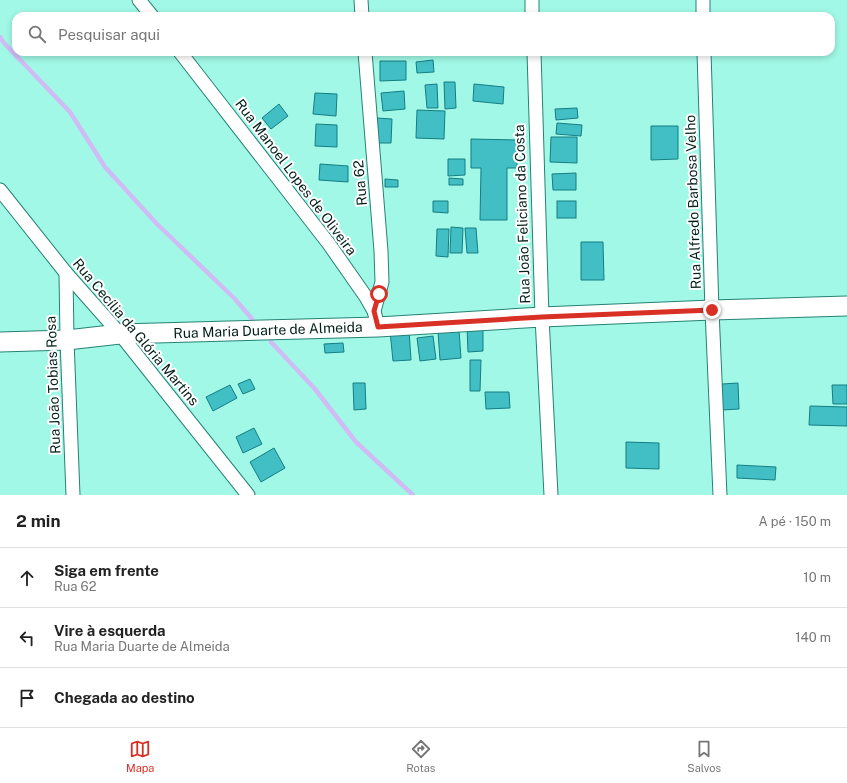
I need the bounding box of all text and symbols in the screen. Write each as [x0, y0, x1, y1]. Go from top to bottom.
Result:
search box [12, 12, 835, 56]
icon: search [26, 23, 48, 45]
text: Pesquisar aqui [58, 26, 160, 43]
street label: Rua Manoel Lopes de Oliveira [232, 96, 360, 258]
street label: Rua Alfredo Barbosa Velho [682, 114, 704, 289]
street label: Rua João Feliciano da Costa [511, 124, 533, 304]
street label: Rua 62 [350, 160, 370, 206]
street label: Rua Cecília da Glória Martins [70, 255, 202, 409]
route start [370, 285, 388, 303]
route end [703, 301, 721, 319]
street label: Rua João Tobias Rosa [43, 316, 63, 454]
street label: Rua Maria Duarte de Almeida [173, 319, 363, 341]
text: 2 min [16, 511, 61, 531]
text: A pé · 150 m [758, 514, 831, 529]
text: Siga em frente [54, 562, 159, 579]
icon: ahead [16, 567, 38, 589]
text: 10 m [803, 570, 831, 585]
text: Rua 62 [54, 579, 96, 594]
text: Vire à esquerda [54, 622, 166, 639]
icon: left [16, 627, 38, 649]
text: 140 m [795, 630, 831, 645]
text: Rua Maria Duarte de Almeida [54, 639, 230, 654]
icon: arrive [16, 687, 38, 709]
text: Chegada ao destino [54, 689, 195, 706]
tab: Mapa [126, 738, 154, 774]
tab: Rotas [406, 738, 435, 774]
tab: Salvos [687, 738, 721, 774]

